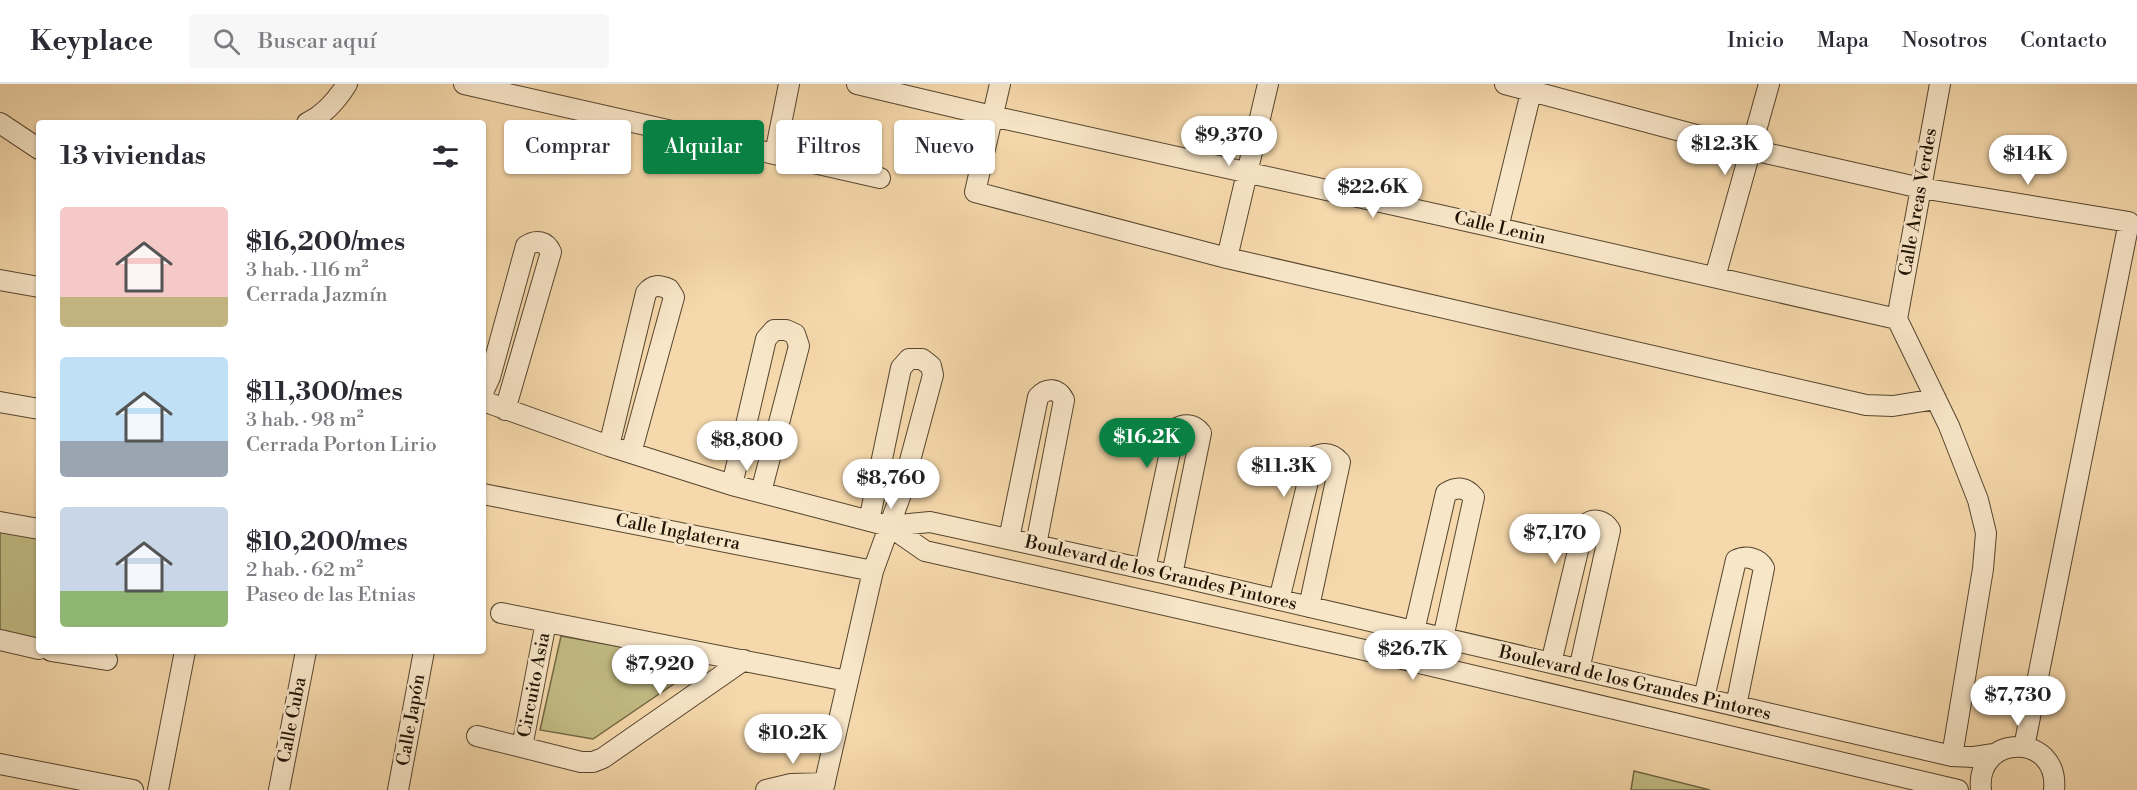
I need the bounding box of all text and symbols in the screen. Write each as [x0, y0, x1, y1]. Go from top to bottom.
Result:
search box [189, 14, 609, 68]
text: Keyplace [30, 24, 153, 59]
icon: search [210, 25, 243, 58]
text: Buscar aquí [258, 28, 377, 55]
text: Inicio [1727, 28, 1784, 54]
text: Mapa [1817, 28, 1869, 54]
text: Nosotros [1902, 28, 1987, 54]
text: Contacto [2020, 28, 2107, 54]
pin: $9,370 [1180, 116, 1278, 167]
chip: Comprar [504, 120, 631, 174]
chip: Alquilar [643, 120, 764, 174]
chip: Filtros [776, 120, 882, 174]
chip: Nuevo [894, 120, 995, 174]
text: $9,370 [1195, 123, 1263, 148]
pin: $12.3K [1676, 125, 1774, 176]
street label: Calle Areas Verdes [1894, 126, 1942, 278]
text: $12.3K [1691, 132, 1759, 157]
pin: $14K [1992, 135, 2064, 186]
text: 13 viviendas [60, 140, 206, 172]
icon: filters [429, 140, 462, 173]
text: $14K [2003, 142, 2053, 167]
pin: $22.6K [1324, 168, 1422, 219]
text: $22.6K [1337, 175, 1409, 200]
street label: Calle Lenin [1452, 206, 1548, 250]
text: $16,200/mes [246, 226, 405, 258]
icon: home [108, 231, 180, 303]
text: 3 hab. · 116 m² [246, 258, 369, 283]
text: Cerrada Jazmín [246, 283, 387, 308]
text: $11,300/mes [246, 376, 403, 408]
icon: home [108, 381, 180, 453]
text: 3 hab. · 98 m² [246, 408, 364, 433]
pin: $16.2K [1098, 418, 1196, 469]
pin: $8,800 [698, 421, 796, 472]
text: $16.2K [1113, 425, 1181, 450]
text: $8,800 [711, 428, 783, 453]
text: Cerrada Porton Lirio [246, 433, 437, 458]
pin: $11.3K [1235, 447, 1333, 498]
text: $11.3K [1251, 454, 1317, 479]
pin: $8,760 [842, 459, 940, 510]
text: $8,760 [857, 466, 925, 491]
street label: Calle Inglaterra [614, 509, 743, 556]
pin: $7,170 [1506, 514, 1604, 565]
text: $7,170 [1523, 521, 1587, 546]
text: $10,200/mes [246, 526, 408, 558]
street label: Boulevard de los Grandes Pintores [1022, 530, 1299, 616]
icon: home [108, 531, 180, 603]
text: 2 hab. · 62 m² [246, 558, 363, 583]
text: Paseo de las Etnias [246, 583, 416, 608]
street label: Circuito Asia [513, 630, 556, 739]
pin: $26.7K [1364, 630, 1462, 681]
text: $26.7K [1378, 637, 1448, 662]
street label: Boulevard de los Grandes Pintores [1496, 640, 1773, 726]
pin: $7,920 [611, 645, 709, 696]
text: $7,920 [626, 652, 694, 677]
street label: Calle Japón [392, 672, 430, 768]
street label: Calle Cuba [272, 674, 312, 765]
pin: $7,730 [1969, 676, 2067, 727]
text: $7,730 [1984, 683, 2052, 708]
pin: $10.2K [744, 714, 842, 765]
text: $10.2K [758, 721, 828, 746]

